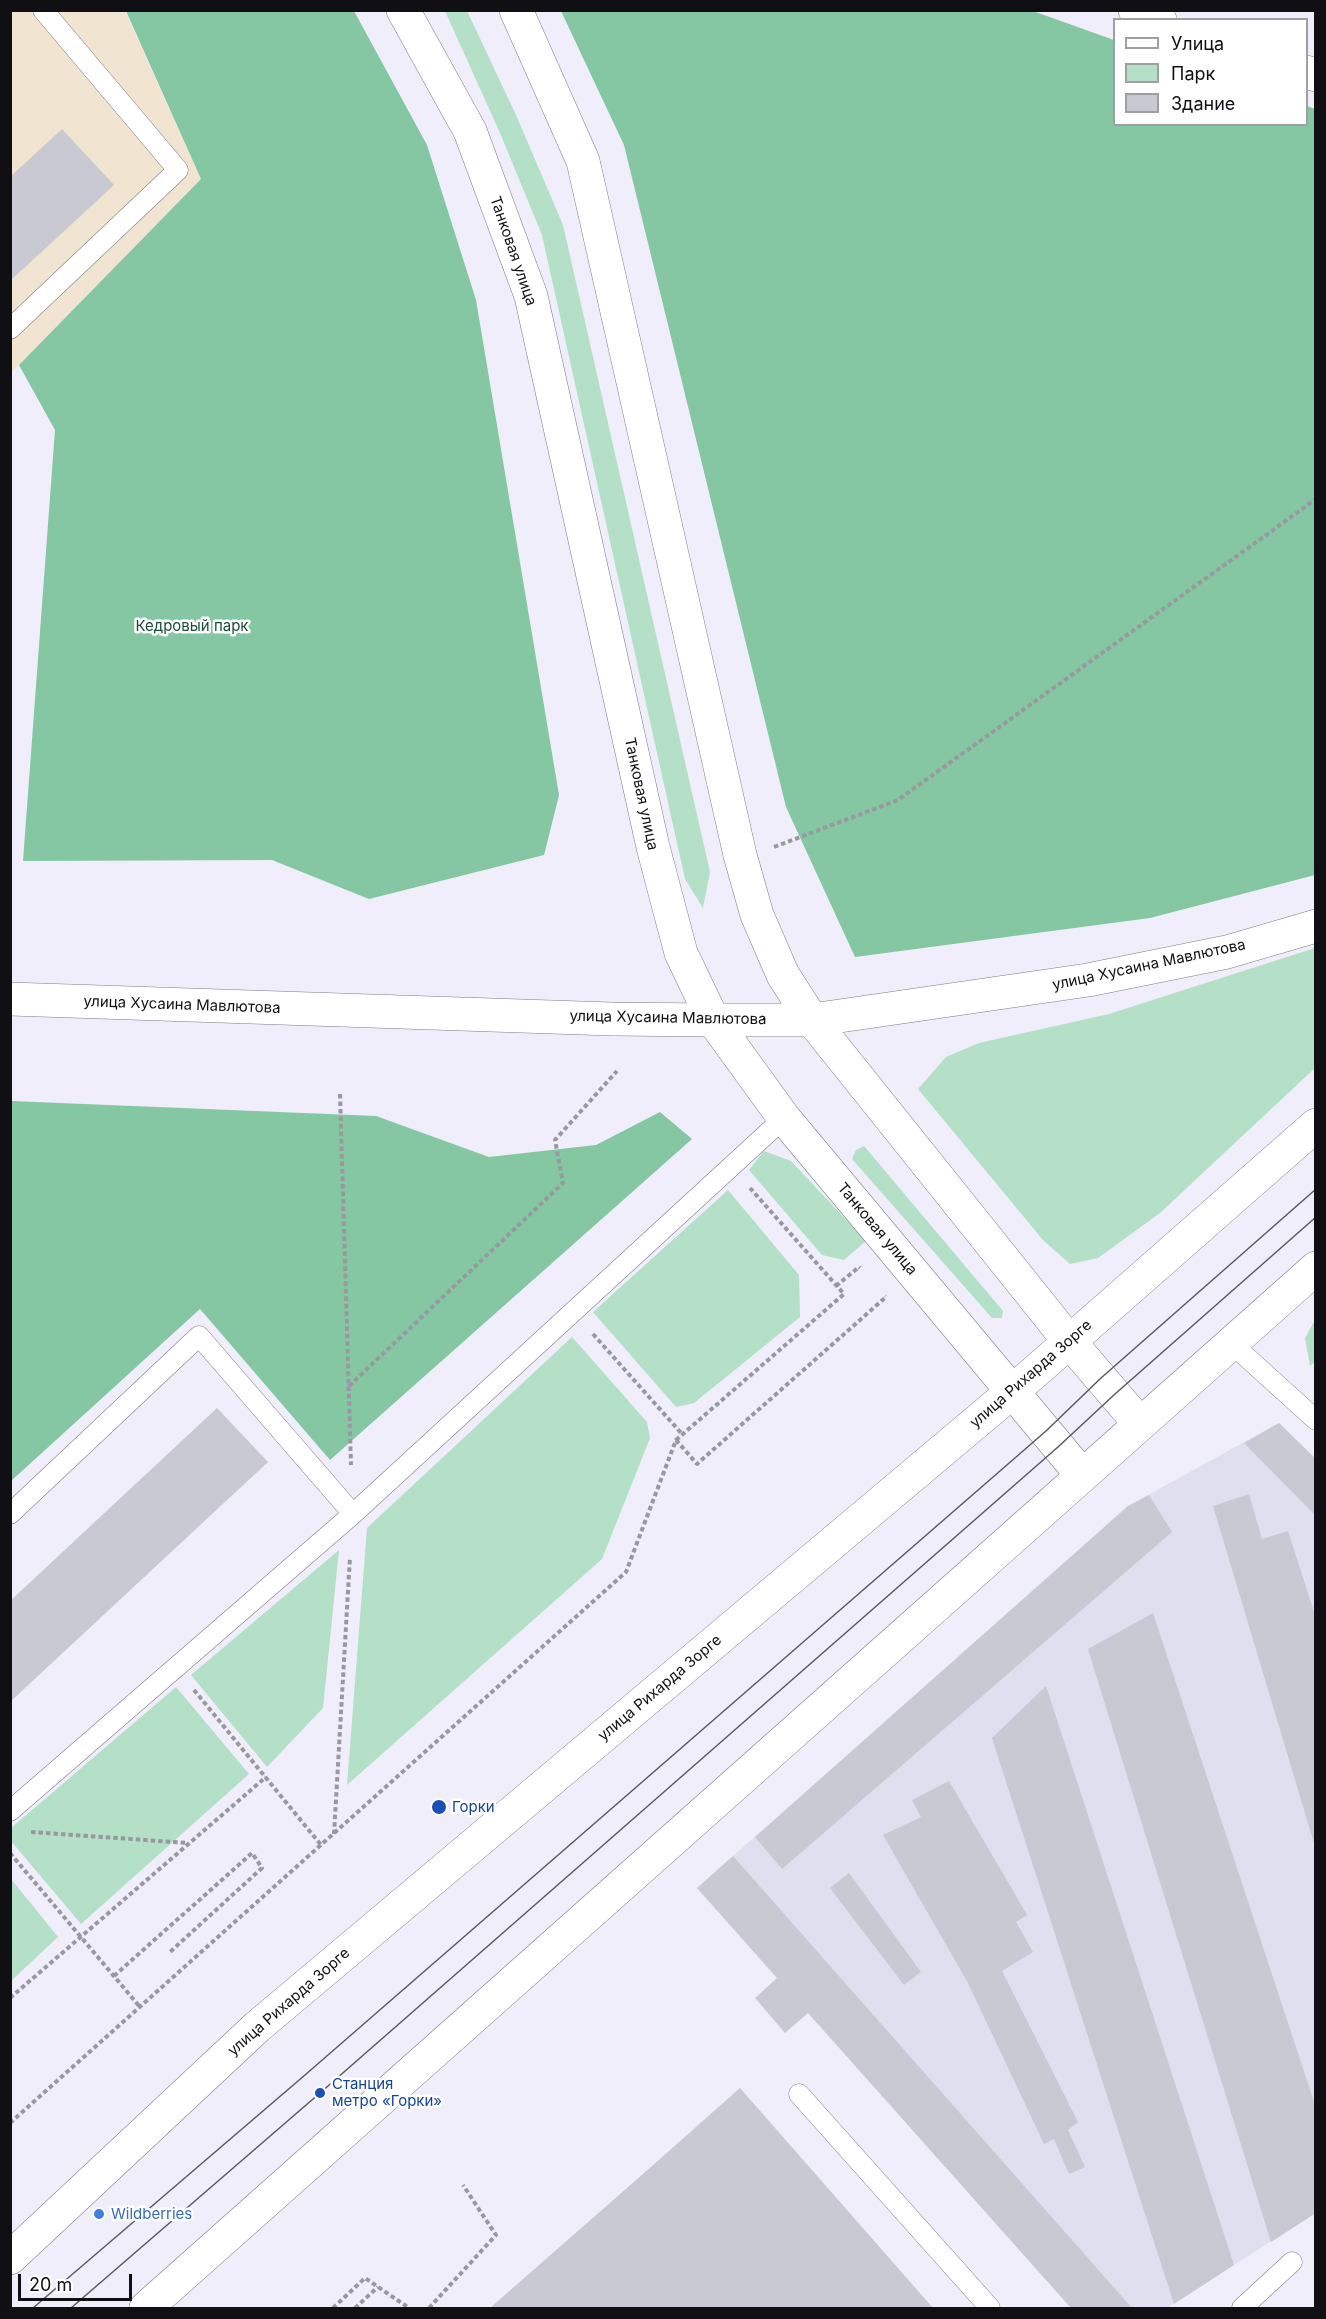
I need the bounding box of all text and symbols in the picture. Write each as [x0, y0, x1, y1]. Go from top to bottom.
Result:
legend [1113, 18, 1308, 126]
text: Улица [1171, 33, 1224, 54]
text: Парк [1171, 63, 1215, 84]
text: Здание [1171, 93, 1235, 114]
street label: Танковая улица [486, 194, 540, 308]
park label: Кедровый парк [136, 617, 248, 635]
street label: Танковая улица [620, 736, 662, 852]
street label: улица Хусаина Мавлютова [1051, 936, 1247, 994]
street label: улица Хусаина Мавлютова [83, 993, 281, 1017]
street label: улица Хусаина Мавлютова [569, 1007, 767, 1029]
street label: Танковая улица [833, 1179, 921, 1279]
street label: улица Рихарда Зорге [966, 1316, 1096, 1432]
street label: улица Рихарда Зорге [595, 1631, 725, 1745]
marker: Горки [430, 1798, 448, 1816]
place label: Горки [452, 1798, 495, 1816]
street label: улица Рихарда Зорге [224, 1944, 354, 2060]
place label: Станция метро «Горки» [332, 2075, 442, 2110]
marker: Станция метро «Горки» [313, 2086, 327, 2100]
place label: Wildberries [111, 2205, 192, 2223]
marker: Wildberries [92, 2207, 106, 2221]
scale bar [21, 2262, 135, 2300]
text: 20 m [29, 2274, 72, 2295]

